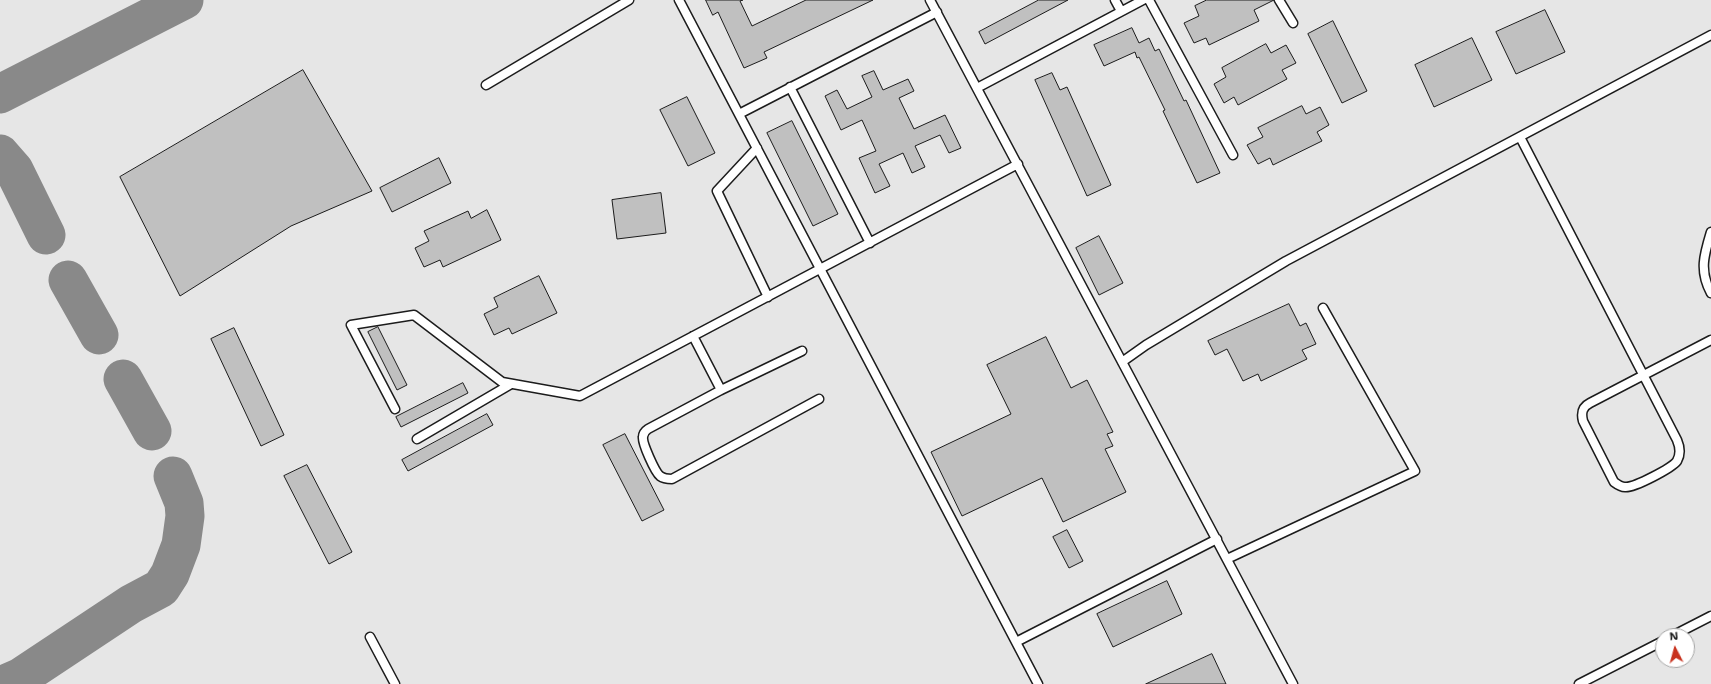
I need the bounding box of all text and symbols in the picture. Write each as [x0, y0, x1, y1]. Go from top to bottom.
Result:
north arrow [1655, 628, 1695, 668]
text: N [1669, 629, 1679, 644]

